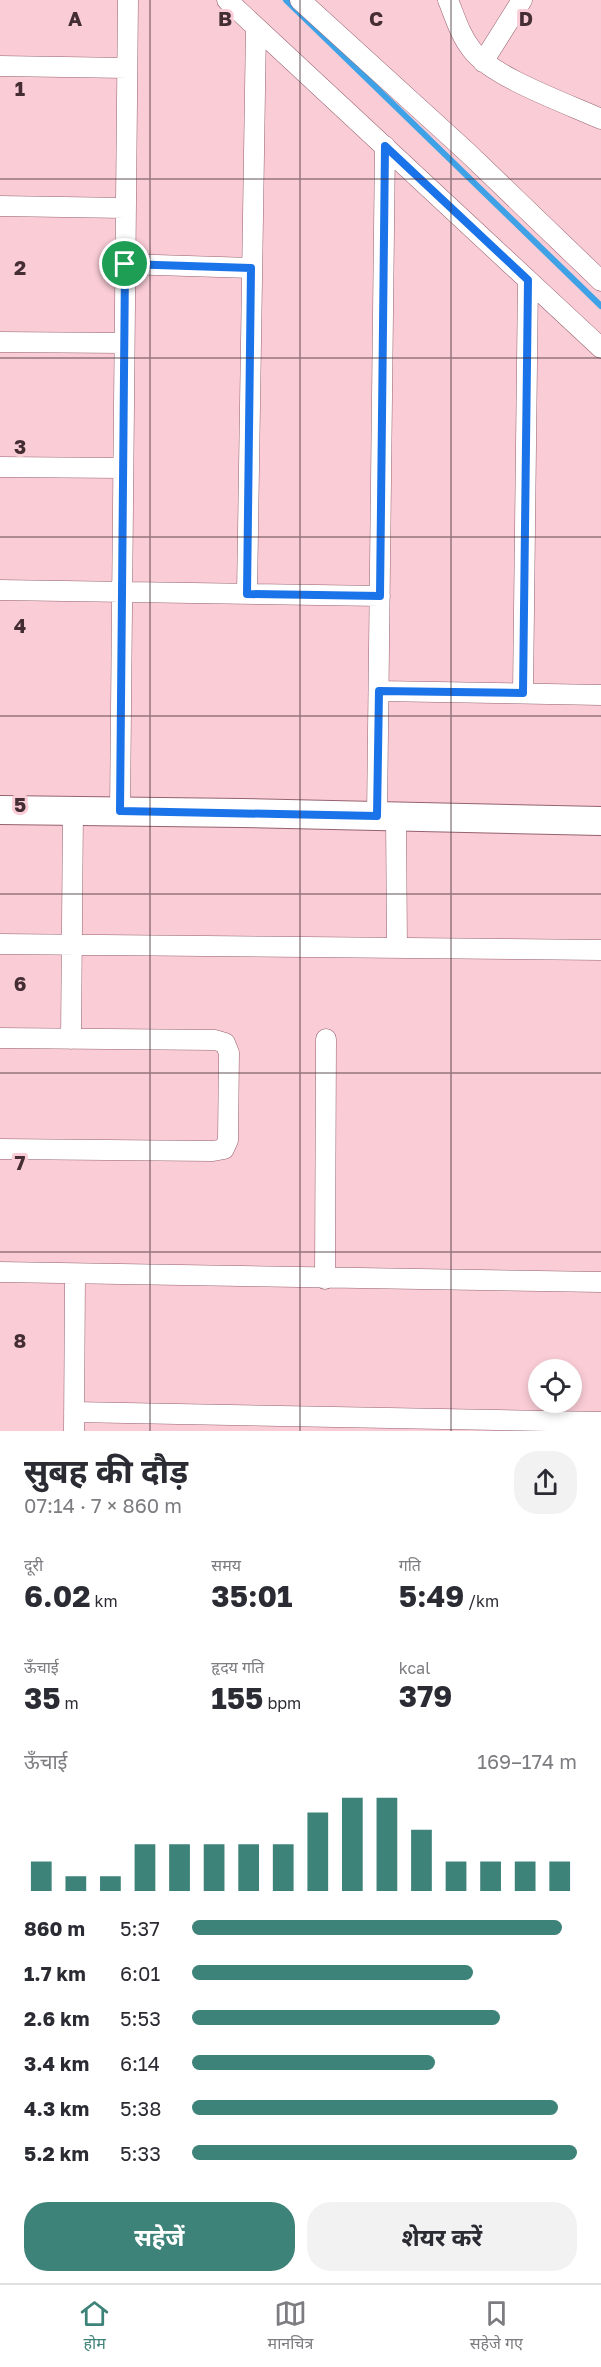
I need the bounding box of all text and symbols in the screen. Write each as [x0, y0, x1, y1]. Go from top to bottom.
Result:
text: A [68, 6, 82, 30]
text: B [218, 6, 232, 30]
text: C [369, 6, 383, 30]
text: D [519, 6, 533, 30]
text: 1 [15, 76, 25, 100]
pin [99, 238, 150, 289]
icon: arrive [108, 247, 141, 280]
text: 2 [14, 255, 26, 279]
text: 3 [14, 434, 26, 458]
text: 4 [14, 613, 26, 637]
text: 5 [14, 792, 26, 816]
text: 6 [14, 971, 26, 995]
text: 7 [15, 1150, 26, 1174]
text: 8 [14, 1328, 26, 1352]
map controls [528, 1359, 582, 1413]
button: locate [528, 1359, 582, 1413]
text: सुबह की दौड़ [24, 1451, 188, 1490]
button: share [514, 1451, 577, 1514]
text: 07:14 · 7 × 860 m [24, 1493, 182, 1517]
text: दूरी [24, 1555, 43, 1575]
text: समय [211, 1555, 241, 1575]
text: गति [399, 1555, 421, 1575]
text: 6.02 [24, 1578, 90, 1614]
text: 35:01 [211, 1578, 292, 1614]
text: 5:49 [399, 1578, 464, 1614]
text: km [90, 1591, 118, 1611]
text: /km [464, 1591, 499, 1611]
text: ऊँचाई [24, 1657, 59, 1677]
text: हृदय गति [211, 1657, 264, 1677]
text: kcal [399, 1658, 430, 1678]
text: 379 [399, 1678, 452, 1714]
text: 35 [24, 1680, 61, 1716]
text: 155 [211, 1680, 263, 1716]
text: m [61, 1693, 79, 1713]
text: bpm [263, 1693, 301, 1713]
text: ऊँचाई [24, 1749, 67, 1773]
text: 169–174 m [477, 1749, 577, 1773]
text: 860 m [24, 1916, 85, 1940]
text: 5:37 [120, 1916, 160, 1940]
text: 1.7 km [24, 1961, 86, 1985]
text: 6:01 [120, 1961, 160, 1985]
text: 2.6 km [24, 2006, 89, 2030]
text: 5:53 [120, 2006, 161, 2030]
text: 3.4 km [24, 2051, 89, 2075]
text: 6:14 [120, 2051, 160, 2075]
text: 4.3 km [24, 2096, 89, 2120]
text: 5:38 [120, 2096, 162, 2120]
text: 5.2 km [24, 2141, 89, 2165]
text: 5:33 [120, 2141, 161, 2165]
button: सहेजें [24, 2202, 295, 2271]
button: शेयर करें [307, 2202, 577, 2271]
tab: होम [78, 2297, 111, 2356]
tab: मानचित्र [268, 2297, 313, 2356]
tab: सहेजे गए [470, 2297, 523, 2356]

